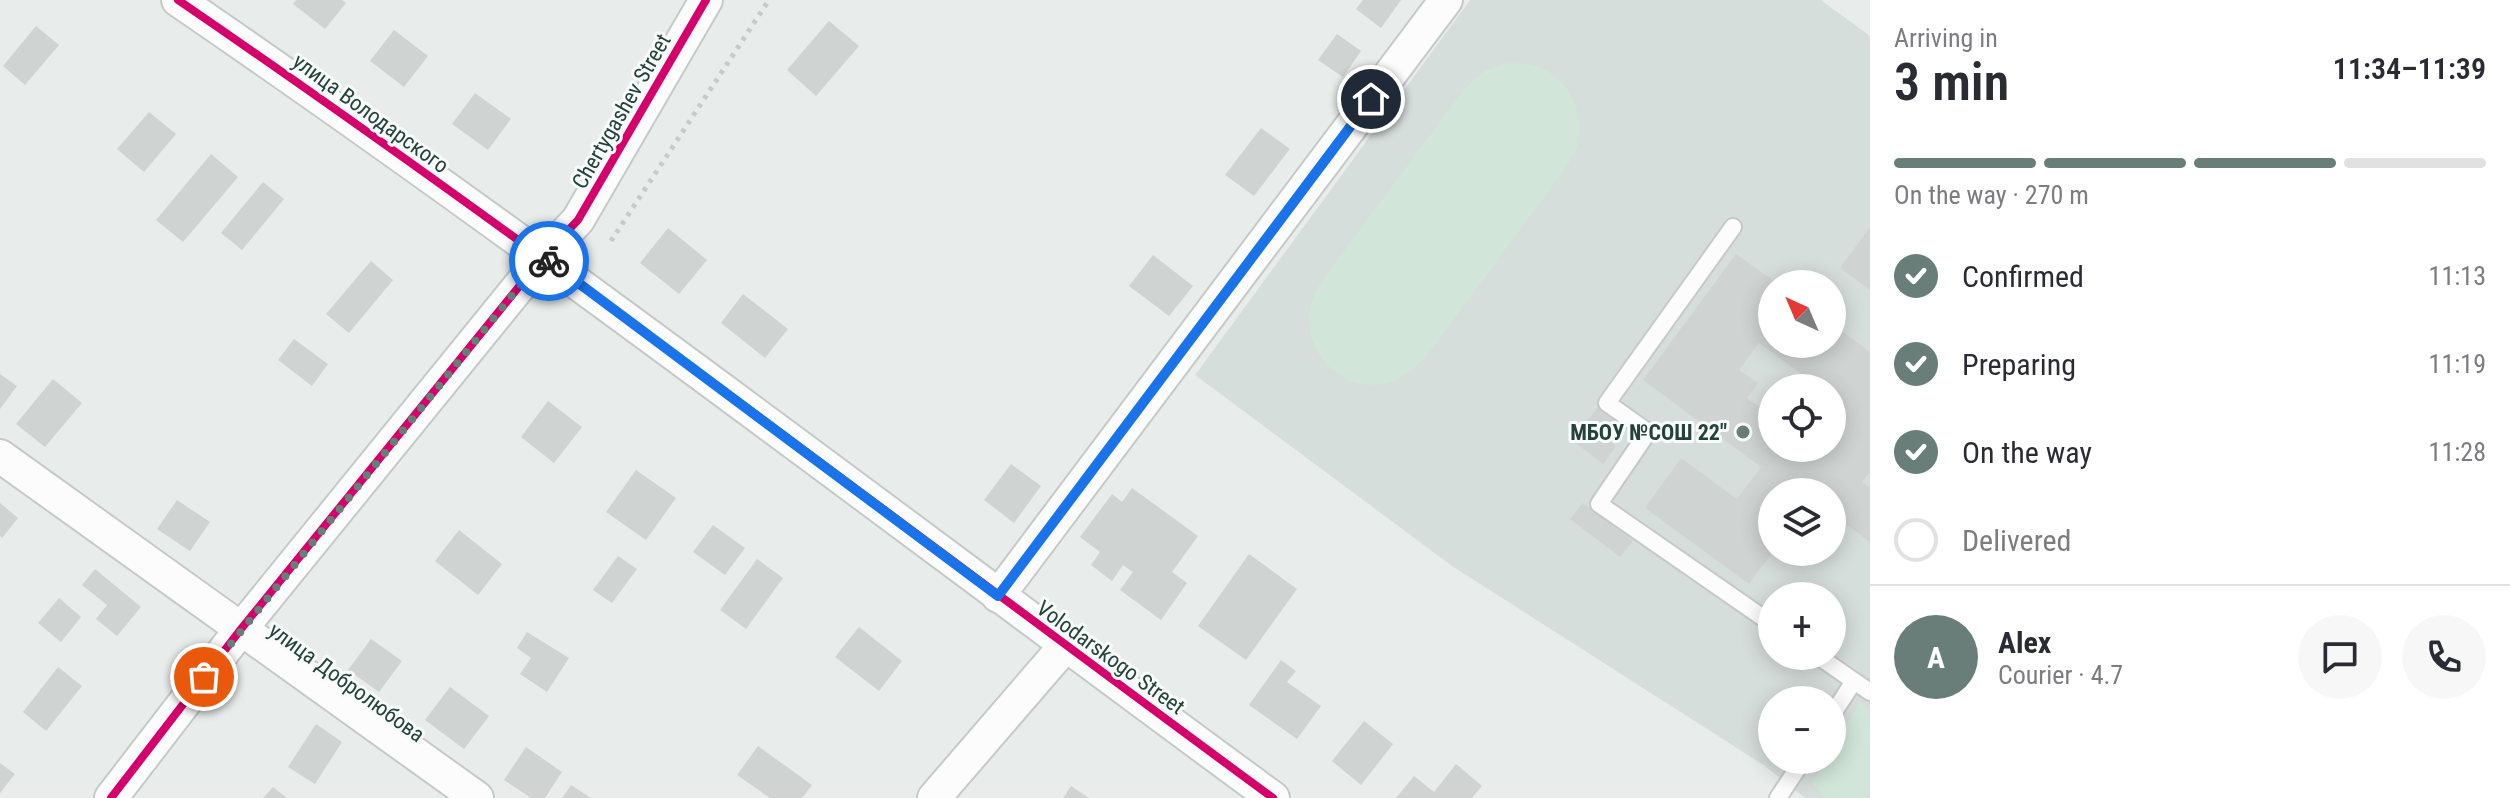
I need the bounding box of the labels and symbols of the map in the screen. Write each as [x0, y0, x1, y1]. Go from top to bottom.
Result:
street label: Chertygashev Street [567, 29, 676, 193]
street label: улица Володарского [288, 49, 453, 178]
pin [1337, 65, 1405, 133]
courier [509, 221, 589, 301]
north arrow [1758, 270, 1846, 358]
place label: МБОУ №СОШ 22" [1570, 420, 1727, 445]
marker: МБОУ №СОШ 22" [1734, 423, 1752, 441]
street label: Volodarskogo Street [1032, 595, 1189, 719]
street label: улица Добролюбова [264, 618, 429, 747]
pin [170, 643, 238, 711]

